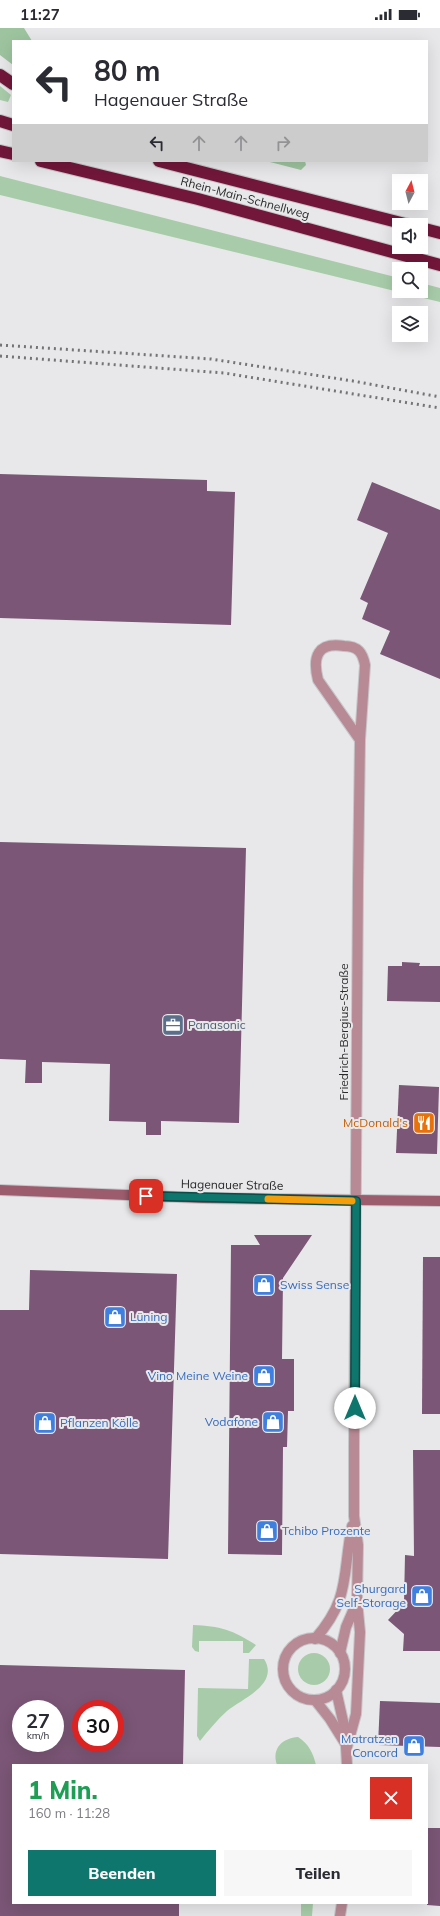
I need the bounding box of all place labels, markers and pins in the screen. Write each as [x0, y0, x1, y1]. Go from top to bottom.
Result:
office icon: Panasonic [160, 1012, 186, 1038]
place label: Panasonic [188, 1017, 246, 1032]
restaurant icon: McDonald's [411, 1110, 437, 1136]
place label: McDonald's [343, 1115, 408, 1130]
pin [129, 1179, 163, 1213]
shop icon: Swiss Sense [251, 1272, 277, 1298]
place label: Swiss Sense [280, 1277, 349, 1292]
shop icon: Lüning [102, 1304, 128, 1330]
place label: Lüning [130, 1309, 168, 1324]
shop icon: Vino Meine Weine [251, 1363, 277, 1389]
place label: Vino Meine Weine [148, 1368, 248, 1383]
shop icon: Vodafone [260, 1409, 286, 1435]
shop icon: Pflanzen Kölle [32, 1410, 58, 1436]
place label: Vodafone [205, 1414, 258, 1429]
place label: Pflanzen Kölle [60, 1415, 138, 1430]
shop icon: Tchibo Prozente [254, 1518, 280, 1544]
place label: Tchibo Prozente [282, 1523, 370, 1538]
place label: Shurgard Self-Storage [337, 1581, 406, 1610]
shop icon: Shurgard Self-Storage [409, 1583, 435, 1609]
place label: Matratzen Concord [341, 1731, 398, 1760]
shop icon: Matratzen Concord [401, 1733, 427, 1759]

